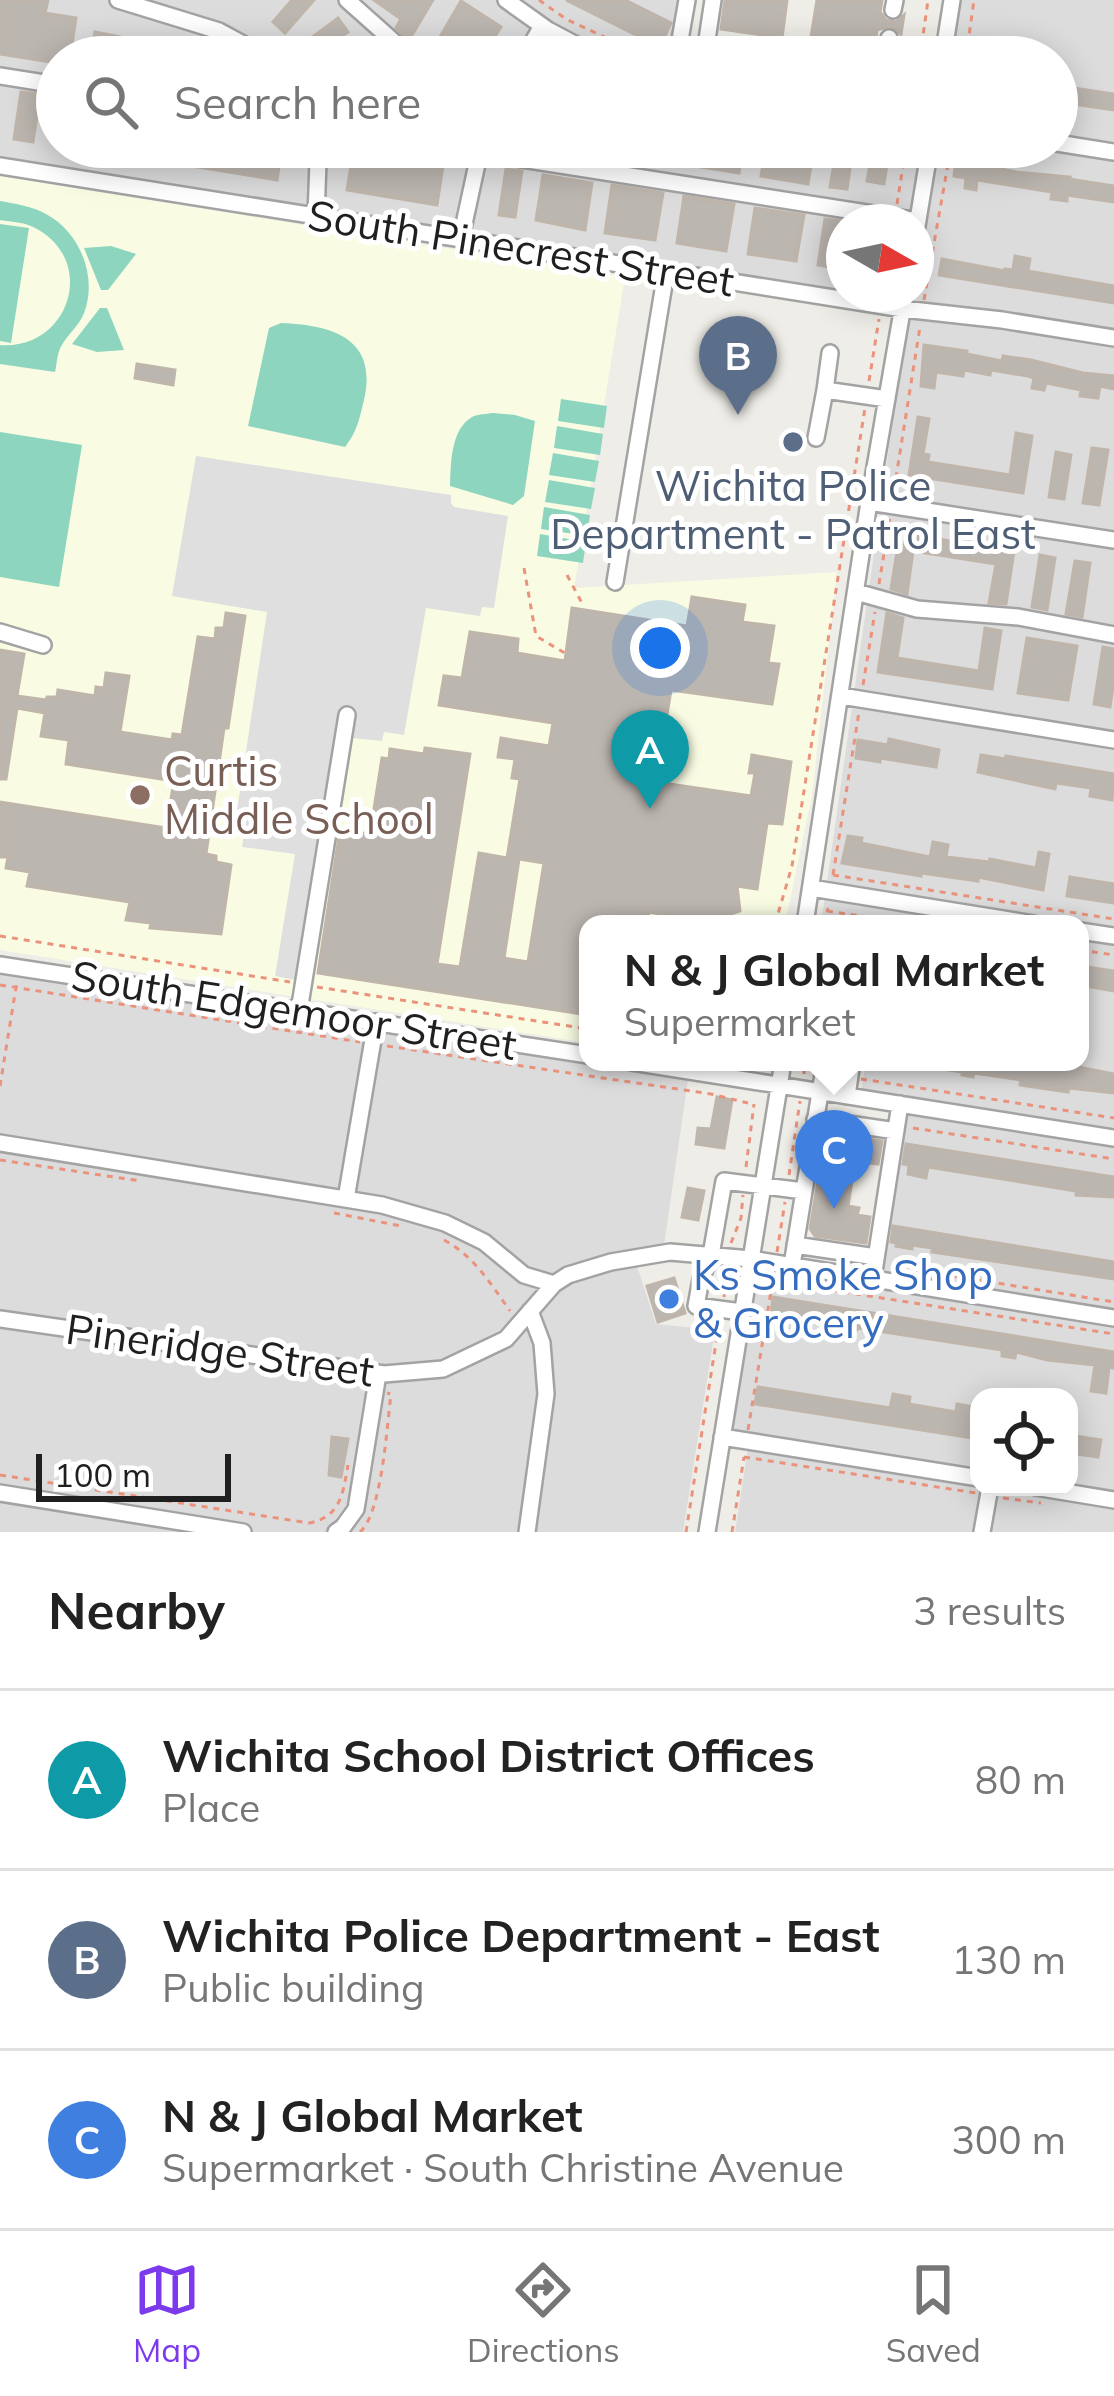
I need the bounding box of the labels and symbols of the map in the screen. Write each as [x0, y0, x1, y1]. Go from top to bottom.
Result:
street label: South Pinecrest Street [304, 188, 738, 307]
north arrow [826, 204, 934, 312]
pin: B [699, 316, 777, 415]
marker: Wichita Police Department - Patrol East [780, 429, 806, 455]
place label: Wichita Police Department - Patrol East [550, 459, 1036, 560]
your location [630, 618, 690, 678]
pin: A [611, 710, 689, 809]
place label: Curtis Middle School [164, 744, 434, 845]
marker: Curtis Middle School [127, 782, 153, 808]
street label: South Edgemoor Street [68, 948, 520, 1071]
pin: C [795, 1110, 873, 1209]
place label: Ks Smoke Shop & Grocery [693, 1248, 993, 1349]
marker: Ks Smoke Shop & Grocery [656, 1286, 682, 1312]
street label: Pineridge Street [63, 1302, 378, 1397]
scale bar [36, 1448, 231, 1501]

